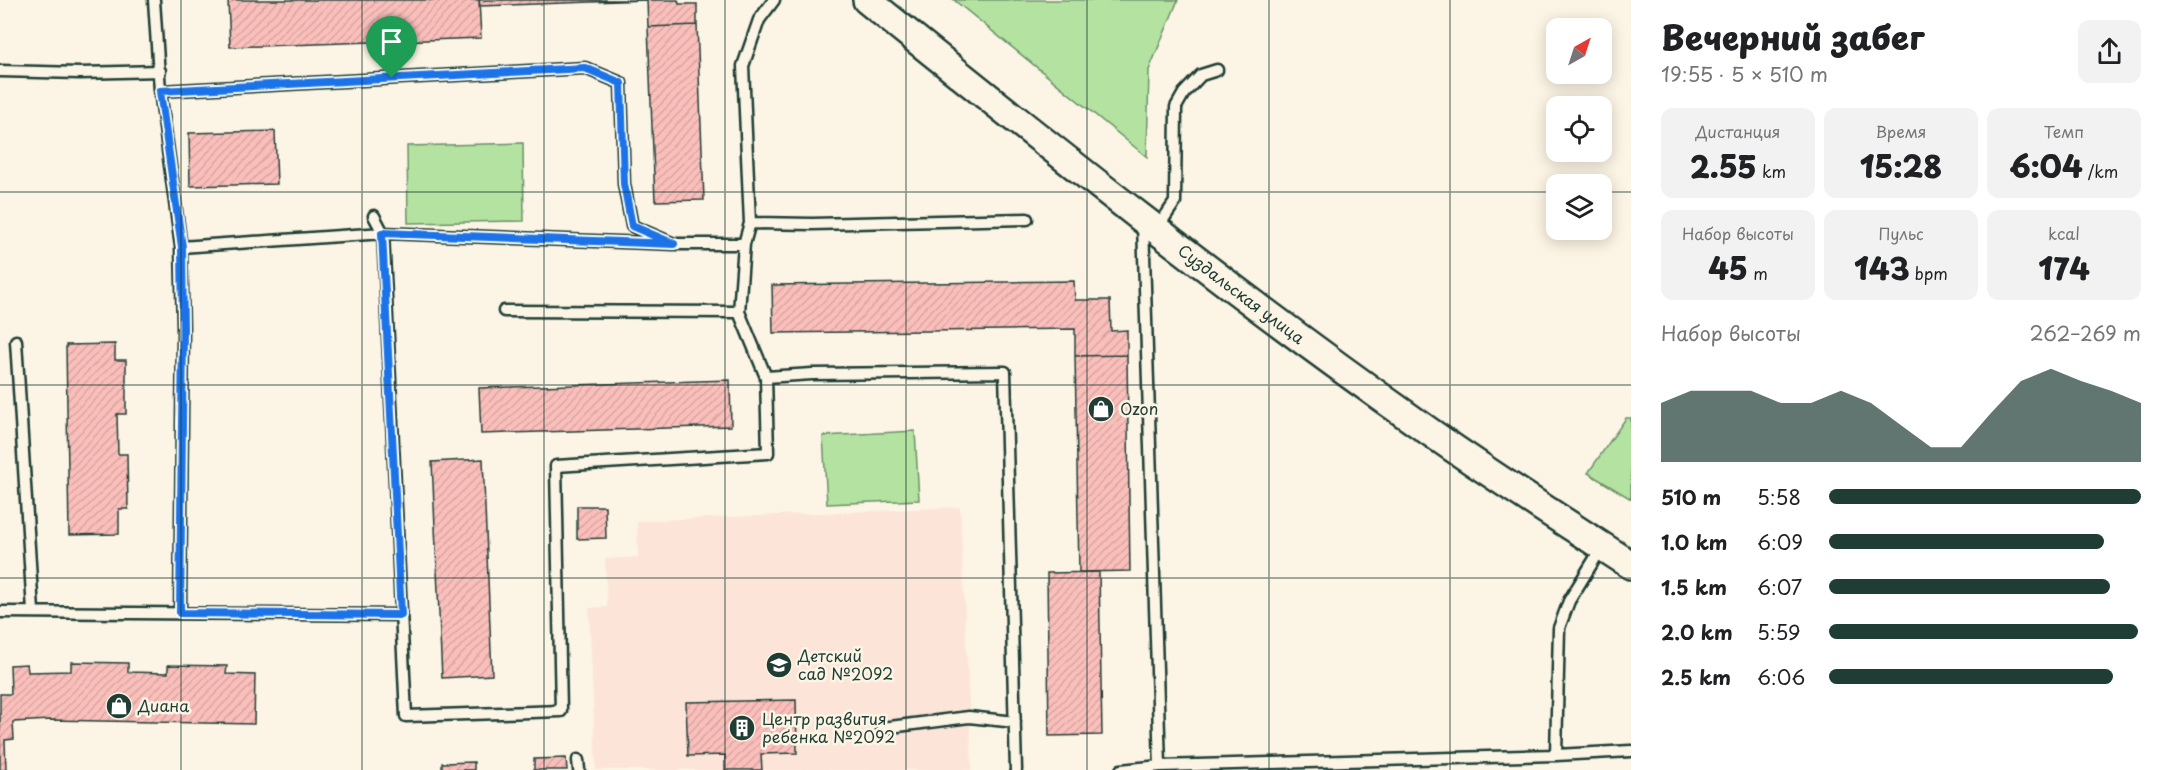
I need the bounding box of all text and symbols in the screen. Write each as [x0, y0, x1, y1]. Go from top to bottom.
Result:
text: Вечерний забег [1661, 11, 1924, 61]
pin [366, 16, 417, 78]
north arrow [1546, 18, 1612, 84]
map controls [1546, 18, 1612, 240]
button: share [2078, 20, 2141, 83]
icon: arrive [375, 25, 408, 58]
text: 19:55 · 5 × 510 m [1661, 59, 1828, 89]
button: locate [1546, 96, 1612, 162]
text: Дистанция [1696, 119, 1780, 143]
text: Время [1875, 119, 1927, 143]
text: Темп [2044, 119, 2084, 143]
text: 2.55 [1690, 143, 1757, 188]
text: 15:28 [1860, 143, 1942, 188]
text: 6:04 [2010, 143, 2083, 188]
text: km [1757, 159, 1786, 183]
text: /km [2083, 159, 2118, 183]
button: layers [1546, 174, 1612, 240]
text: Набор высоты [1682, 221, 1794, 245]
text: Пульс [1878, 221, 1924, 245]
text: kcal [2048, 221, 2080, 245]
street label: Суздальская улица [1173, 238, 1310, 349]
text: 45 [1708, 245, 1748, 290]
text: 143 [1854, 245, 1910, 290]
text: 174 [2038, 245, 2090, 290]
text: m [1748, 261, 1768, 285]
text: bpm [1910, 261, 1948, 285]
text: Набор высоты [1661, 318, 1801, 348]
text: 262–269 m [2029, 318, 2141, 348]
shop icon: Ozon [1086, 394, 1116, 424]
place label: Ozon [1120, 396, 1158, 420]
text: 510 m [1661, 482, 1721, 512]
text: 5:58 [1757, 482, 1801, 512]
text: 1.0 km [1661, 527, 1728, 557]
text: 6:09 [1757, 527, 1803, 557]
text: 1.5 km [1661, 572, 1727, 602]
text: 6:07 [1757, 572, 1802, 602]
text: 2.0 km [1661, 617, 1733, 647]
text: 5:59 [1757, 617, 1801, 647]
place label: Детский сад №2092 [797, 643, 893, 685]
school or university icon: Детский сад №2092 [764, 650, 794, 680]
text: 2.5 km [1661, 662, 1731, 692]
text: 6:06 [1757, 662, 1805, 692]
shop icon: Диана [104, 691, 134, 721]
place label: Диана [137, 693, 189, 717]
place label: Центр развития ребенка №2092 [762, 706, 895, 748]
building icon: Центр развития ребенка №2092 [727, 713, 757, 743]

